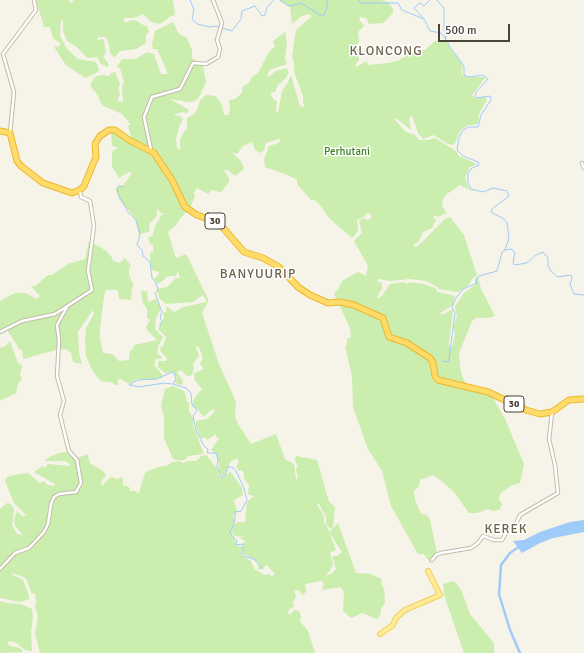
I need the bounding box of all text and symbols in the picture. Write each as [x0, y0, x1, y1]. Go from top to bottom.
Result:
scale bar [440, 16, 512, 42]
text: 500 m [445, 23, 477, 38]
district label: KLONCONG [349, 44, 423, 60]
park label: Perhutani [324, 145, 370, 159]
road number: 30 [205, 213, 225, 229]
district label: BANYUURIP [220, 267, 296, 283]
road number: 30 [504, 396, 524, 412]
district label: KEREK [484, 522, 528, 538]

